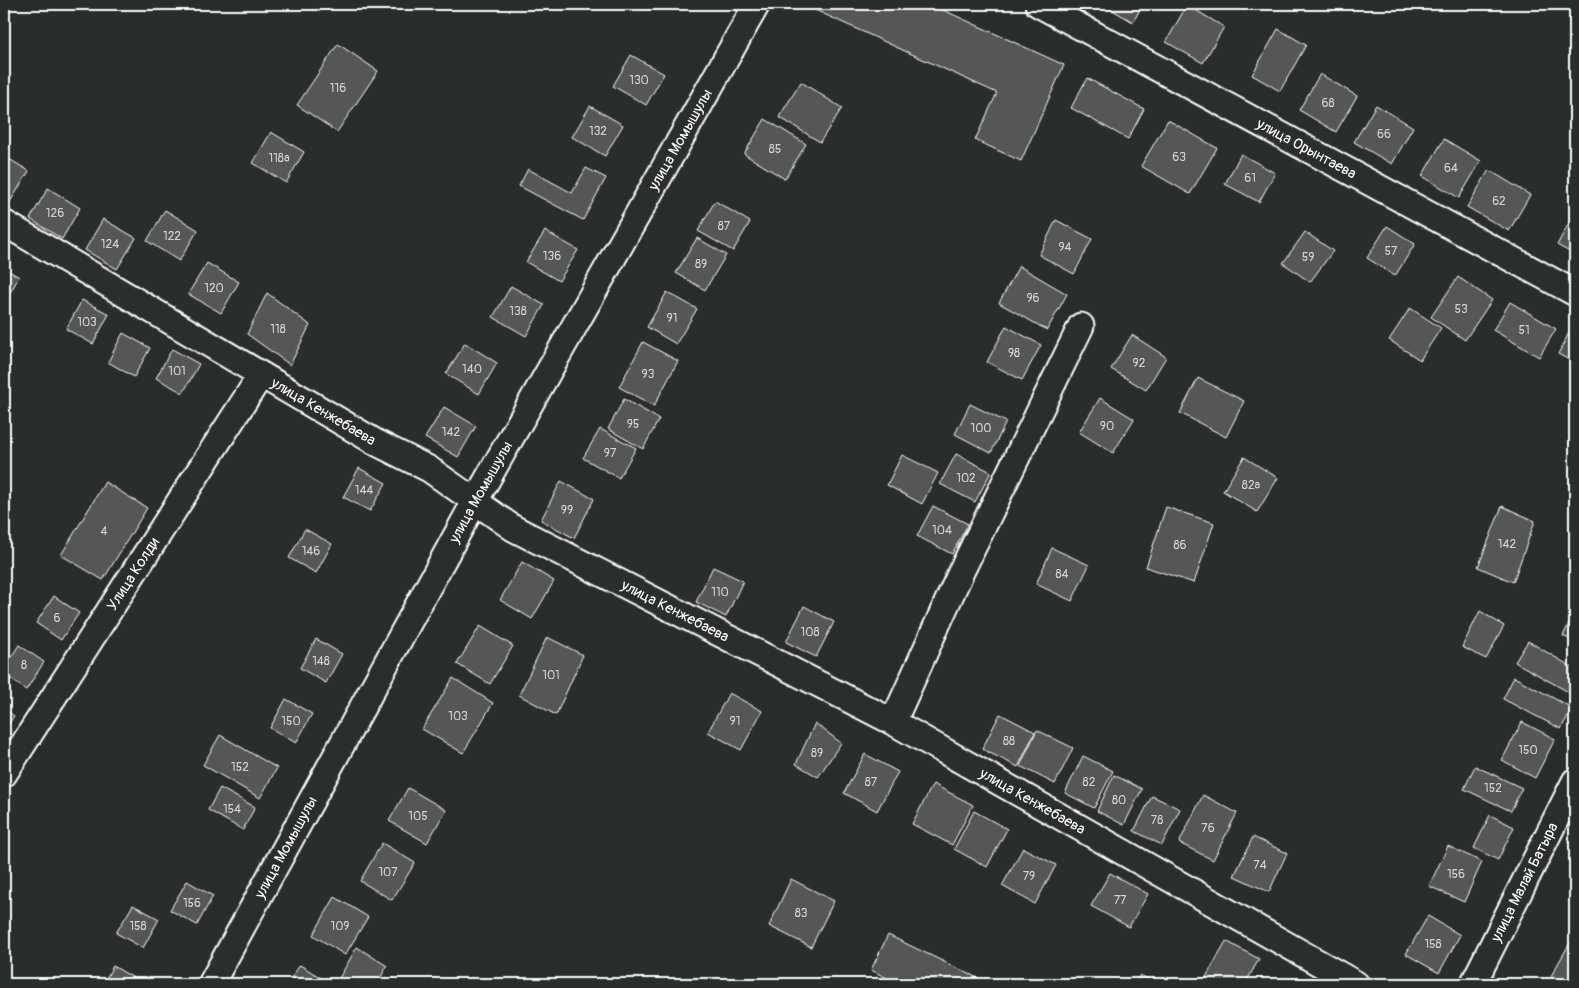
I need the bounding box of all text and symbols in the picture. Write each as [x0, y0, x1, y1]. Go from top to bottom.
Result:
house number: 130 [629, 73, 649, 88]
house number: 116 [330, 81, 346, 96]
street label: улица Момышулы [644, 86, 717, 195]
house number: 68 [1321, 96, 1335, 111]
street label: улица Орынтаева [1252, 114, 1360, 184]
house number: 132 [589, 124, 607, 139]
house number: 66 [1377, 127, 1391, 142]
house number: 85 [769, 142, 781, 157]
house number: 63 [1172, 150, 1186, 165]
house number: 118а [268, 151, 290, 166]
house number: 64 [1444, 161, 1458, 176]
house number: 61 [1244, 171, 1256, 186]
house number: 62 [1492, 194, 1506, 209]
house number: 126 [46, 206, 64, 221]
house number: 87 [718, 219, 731, 234]
house number: 122 [163, 229, 181, 244]
house number: 124 [101, 237, 119, 252]
house number: 94 [1058, 240, 1072, 255]
house number: 57 [1385, 244, 1398, 259]
house number: 136 [543, 249, 561, 264]
house number: 59 [1302, 250, 1314, 265]
house number: 89 [695, 257, 707, 272]
house number: 120 [204, 281, 224, 296]
house number: 96 [1026, 291, 1040, 306]
house number: 53 [1454, 302, 1468, 317]
house number: 138 [509, 304, 527, 319]
house number: 91 [667, 311, 677, 326]
house number: 103 [77, 315, 97, 330]
house number: 118 [270, 322, 286, 337]
house number: 51 [1518, 323, 1530, 338]
house number: 98 [1008, 346, 1020, 361]
house number: 92 [1133, 356, 1146, 371]
house number: 140 [462, 362, 482, 377]
house number: 101 [168, 364, 186, 379]
house number: 93 [642, 367, 655, 382]
street label: улица Кенжебаева [267, 373, 379, 450]
house number: 95 [627, 417, 639, 432]
house number: 90 [1100, 419, 1114, 434]
house number: 100 [970, 421, 992, 436]
house number: 142 [442, 425, 460, 440]
street label: улица Момышулы [445, 438, 517, 547]
house number: 97 [604, 446, 617, 461]
house number: 102 [956, 471, 976, 486]
house number: 82а [1242, 478, 1261, 493]
house number: 144 [355, 483, 373, 498]
house number: 99 [561, 503, 573, 518]
house number: 104 [932, 523, 952, 538]
house number: 4 [101, 524, 108, 539]
street label: Улица Колди [103, 534, 164, 614]
house number: 142 [1498, 537, 1516, 552]
house number: 86 [1173, 538, 1187, 553]
house number: 146 [302, 544, 320, 559]
house number: 84 [1055, 567, 1069, 582]
street label: улица Кенжебаева [617, 575, 732, 647]
house number: 110 [711, 585, 729, 600]
house number: 6 [54, 611, 61, 626]
house number: 108 [801, 625, 819, 640]
house number: 148 [312, 654, 330, 669]
house number: 8 [21, 658, 27, 673]
house number: 101 [542, 668, 560, 683]
house number: 103 [448, 709, 468, 724]
house number: 150 [281, 714, 301, 729]
house number: 91 [730, 714, 740, 729]
house number: 88 [1003, 734, 1015, 749]
house number: 150 [1518, 743, 1538, 758]
house number: 89 [811, 746, 823, 761]
house number: 152 [231, 760, 249, 775]
street label: улица Кенжебаева [975, 764, 1089, 839]
house number: 87 [865, 775, 878, 790]
house number: 82 [1083, 775, 1096, 790]
house number: 152 [1484, 781, 1502, 796]
street label: улица Момышулы [250, 793, 322, 903]
house number: 80 [1112, 793, 1126, 808]
house number: 154 [223, 802, 241, 817]
house number: 105 [408, 809, 428, 824]
house number: 78 [1151, 813, 1163, 828]
street label: улица Малай Батыра [1486, 820, 1563, 946]
house number: 76 [1201, 821, 1215, 836]
house number: 74 [1253, 858, 1267, 873]
house number: 107 [378, 865, 398, 880]
house number: 156 [1447, 867, 1465, 882]
house number: 79 [1023, 869, 1035, 884]
house number: 77 [1114, 893, 1127, 908]
house number: 156 [183, 896, 201, 911]
house number: 83 [795, 906, 808, 921]
house number: 158 [129, 919, 147, 934]
house number: 109 [330, 919, 350, 934]
house number: 158 [1424, 937, 1442, 952]

